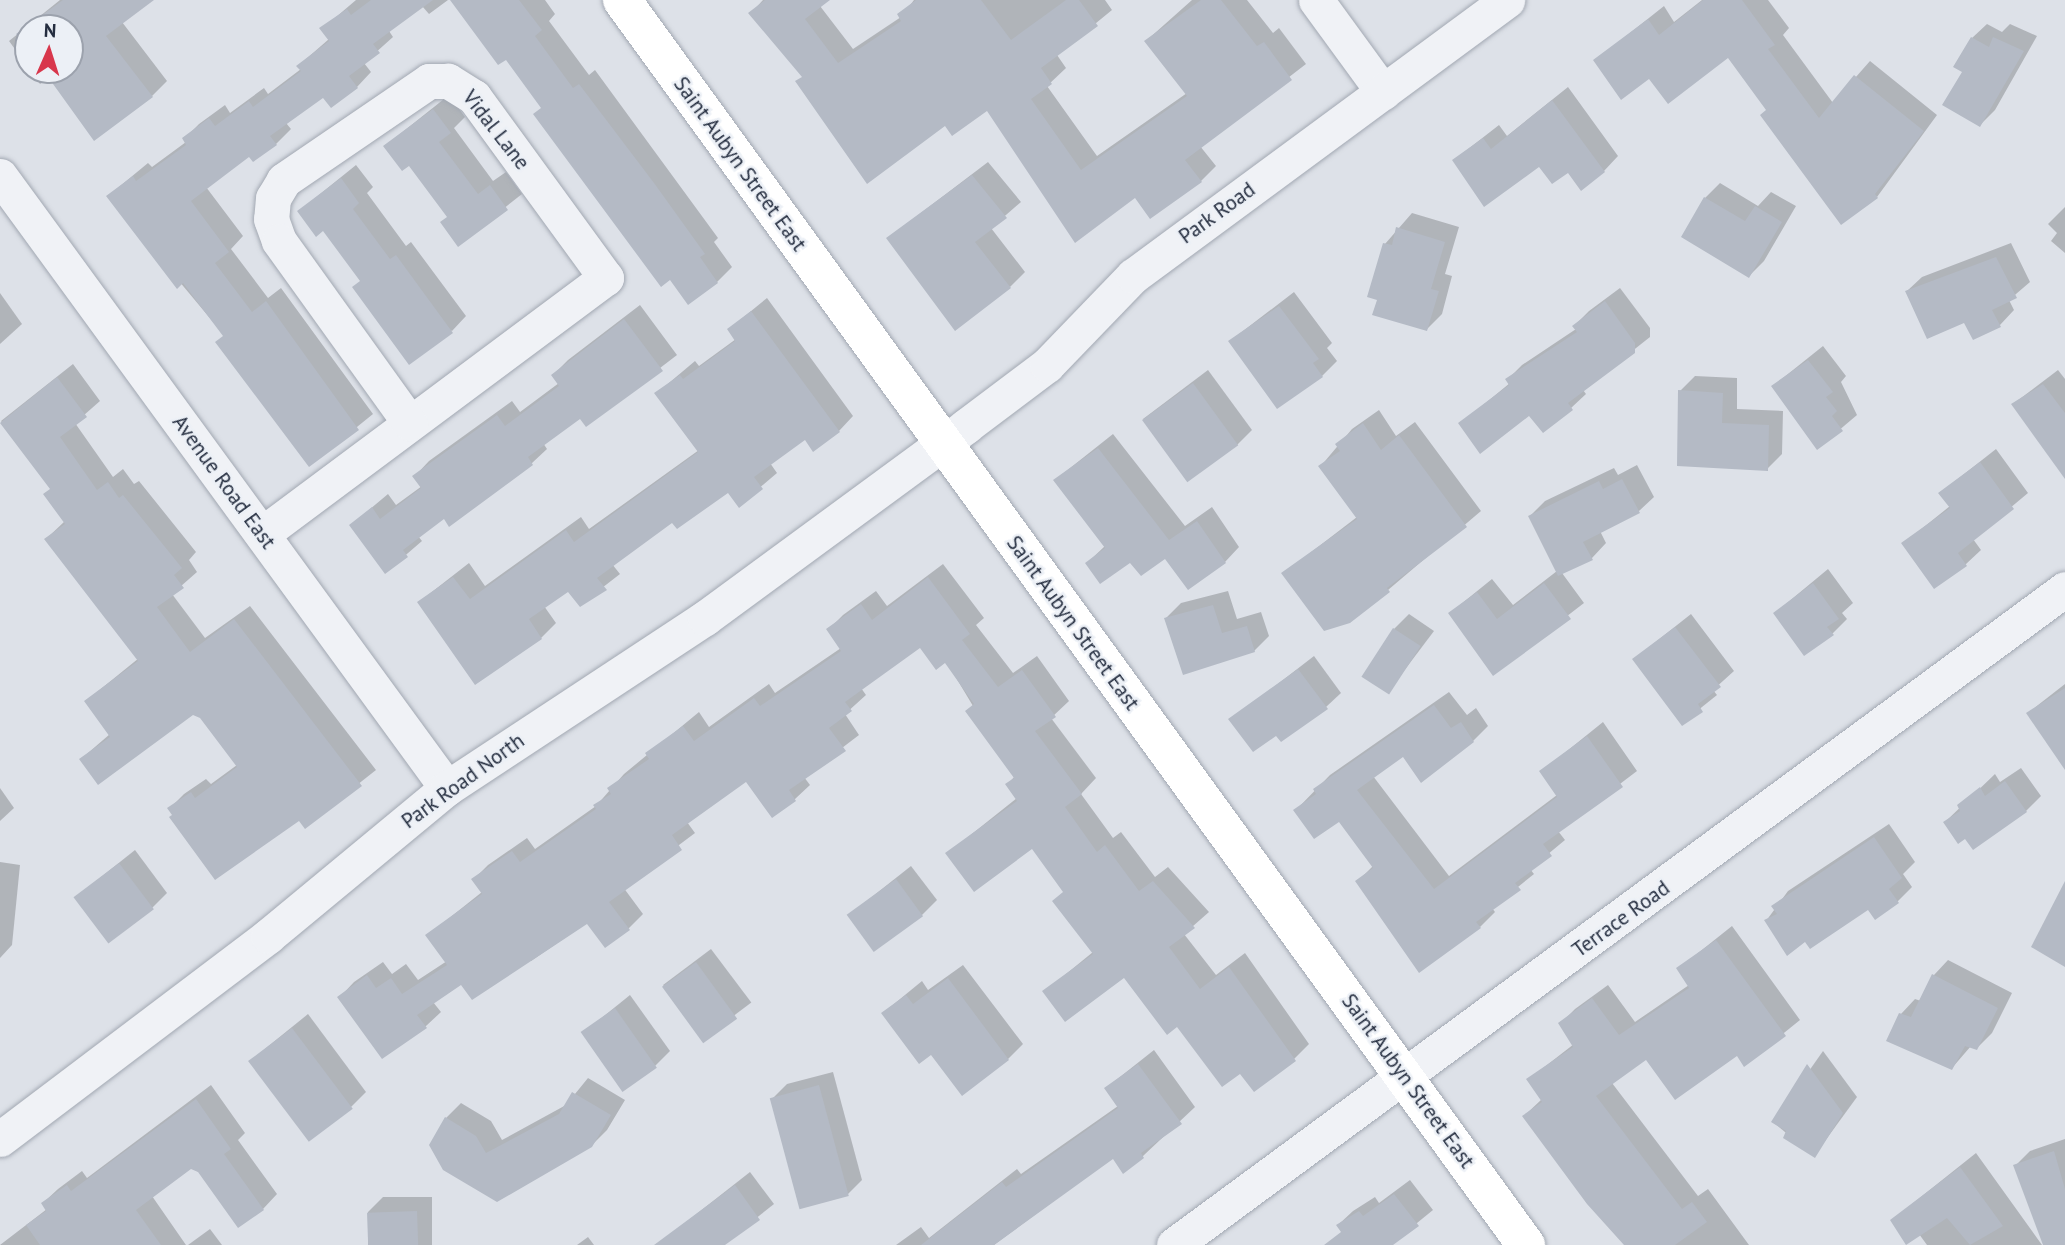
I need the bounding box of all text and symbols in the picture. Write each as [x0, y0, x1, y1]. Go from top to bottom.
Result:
north arrow [14, 14, 84, 84]
text: N [43, 18, 57, 42]
street label: Saint Aubyn Street East [668, 72, 812, 256]
street label: Vidal Lane [457, 85, 535, 175]
street label: Park Road [1174, 177, 1260, 249]
street label: Avenue Road East [167, 410, 281, 554]
street label: Saint Aubyn Street East [1001, 531, 1145, 715]
street label: Park Road North [397, 728, 529, 834]
street label: Terrace Road [1567, 875, 1675, 963]
street label: Saint Aubyn Street East [1336, 989, 1480, 1173]

